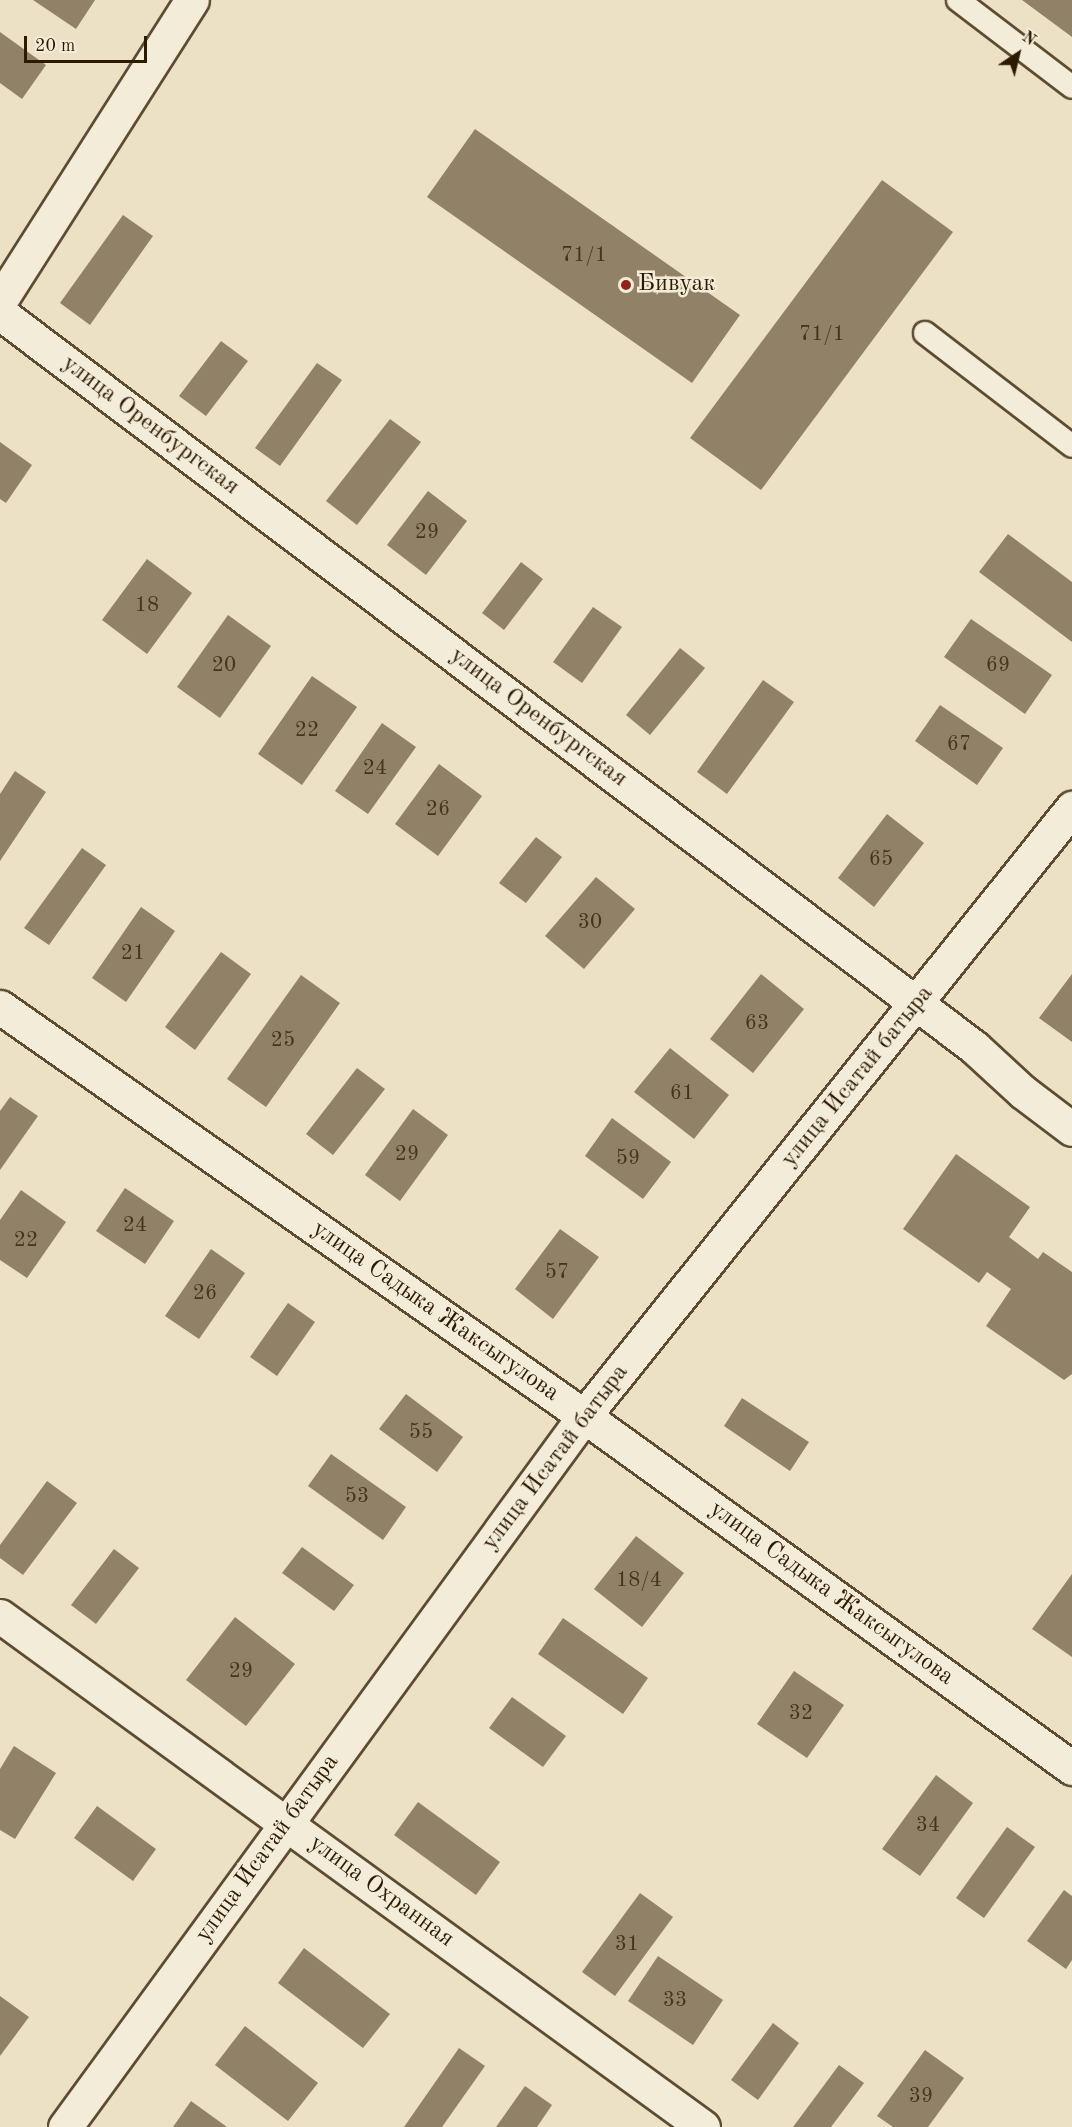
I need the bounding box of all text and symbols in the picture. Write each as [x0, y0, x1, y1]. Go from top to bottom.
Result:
scale bar [27, 24, 150, 62]
north arrow [988, 24, 1048, 84]
text: N [1019, 29, 1038, 49]
text: 20 m [35, 37, 75, 55]
house number: 71/1 [561, 243, 607, 269]
place label: Бивуак [638, 271, 715, 299]
marker: Бивуак [619, 278, 633, 292]
house number: 71/1 [799, 322, 845, 348]
street label: улица Оренбургская [56, 350, 244, 502]
house number: 29 [415, 520, 439, 546]
house number: 18 [135, 593, 159, 619]
street label: улица Оренбургская [444, 642, 632, 794]
house number: 20 [212, 653, 236, 679]
house number: 69 [986, 653, 1010, 679]
house number: 22 [295, 718, 319, 744]
house number: 67 [947, 732, 971, 758]
house number: 24 [363, 756, 387, 782]
house number: 26 [426, 797, 450, 823]
house number: 65 [869, 847, 893, 873]
house number: 30 [578, 910, 602, 936]
house number: 21 [121, 941, 145, 967]
street label: улица Исатай батыра [776, 980, 940, 1174]
house number: 63 [745, 1011, 769, 1037]
house number: 25 [271, 1028, 295, 1054]
house number: 61 [670, 1081, 694, 1107]
house number: 29 [395, 1142, 419, 1168]
house number: 59 [616, 1146, 640, 1172]
house number: 24 [123, 1213, 147, 1239]
street label: улица Садыка Жаксыгулова [306, 1215, 564, 1409]
house number: 22 [14, 1228, 38, 1254]
house number: 57 [545, 1260, 569, 1286]
house number: 26 [193, 1281, 217, 1307]
street label: улица Исатай батыра [477, 1359, 635, 1557]
house number: 55 [409, 1420, 433, 1446]
house number: 53 [345, 1484, 369, 1510]
street label: улица Садыка Жаксыгулова [703, 1496, 959, 1692]
house number: 18/4 [616, 1568, 662, 1594]
house number: 29 [229, 1659, 253, 1685]
house number: 32 [789, 1701, 813, 1727]
street label: улица Исатай батыра [190, 1749, 346, 1949]
house number: 34 [916, 1813, 940, 1839]
street label: улица Охранная [303, 1830, 459, 1954]
house number: 31 [615, 1932, 639, 1958]
house number: 33 [663, 1988, 687, 2014]
house number: 39 [909, 2084, 933, 2110]

